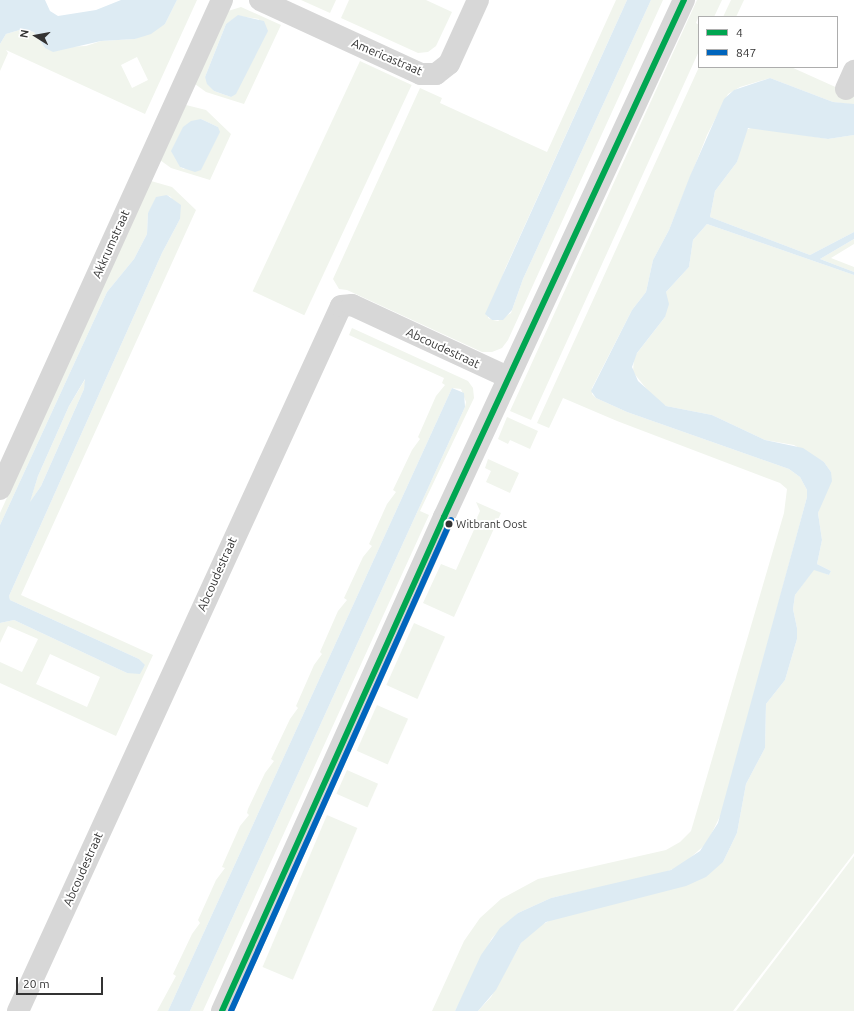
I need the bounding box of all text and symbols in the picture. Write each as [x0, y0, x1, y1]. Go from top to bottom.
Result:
north arrow [16, 16, 56, 56]
legend [698, 16, 838, 68]
text: 4 [736, 26, 743, 39]
text: N [18, 29, 31, 39]
street label: Americastraat [349, 36, 425, 78]
text: 847 [736, 46, 756, 59]
street label: Akkrumstraat [90, 208, 132, 280]
street label: Abcoudestraat [404, 325, 482, 371]
place label: Witbrant Oost [456, 517, 527, 531]
marker: Witbrant Oost [444, 519, 454, 529]
street label: Abcoudestraat [194, 535, 240, 613]
street label: Abcoudestraat [60, 830, 106, 908]
scale bar [18, 969, 105, 995]
text: 20 m [23, 977, 50, 990]

